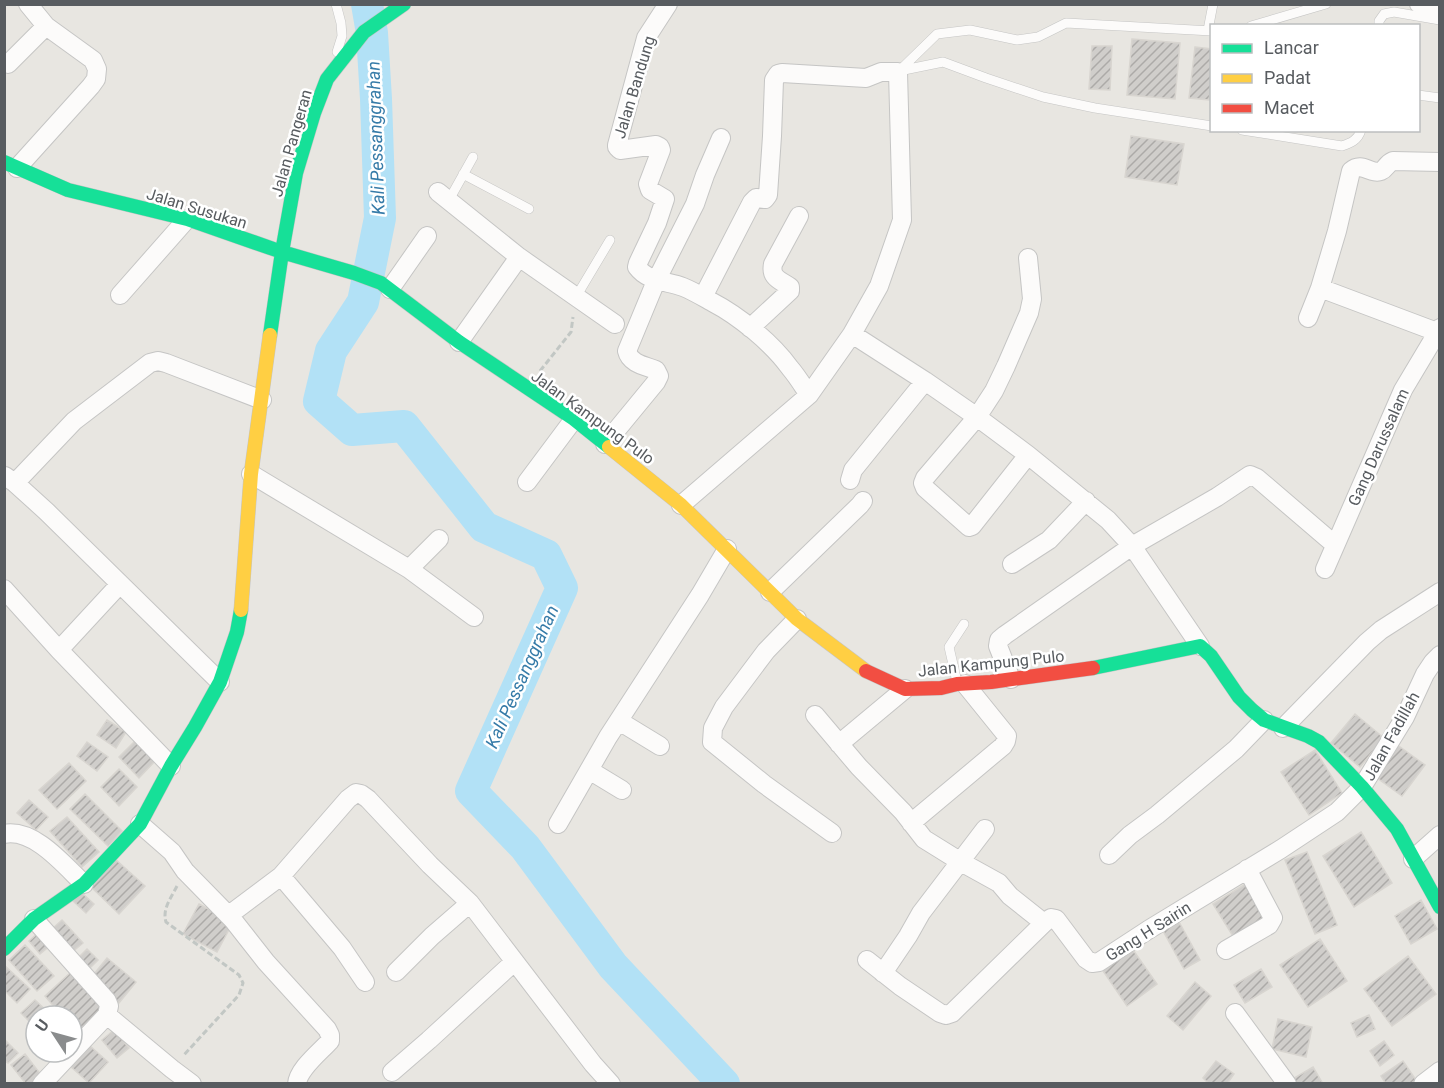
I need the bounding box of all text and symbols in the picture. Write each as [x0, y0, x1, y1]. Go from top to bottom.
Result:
legend [1210, 24, 1420, 132]
street label: Jalan Bandung [610, 34, 659, 141]
text: Lancar [1264, 37, 1319, 58]
water label: Kali Pessanggrahan [362, 61, 389, 215]
text: Padat [1264, 67, 1311, 88]
street label: Jalan Pangeran [267, 87, 316, 199]
text: Macet [1264, 97, 1314, 118]
street label: Jalan Susukan [144, 184, 249, 233]
street label: Jalan Kampung Pulo [528, 366, 658, 468]
street label: Gang Darussalam [1344, 385, 1413, 509]
water label: Kali Pessanggrahan [481, 602, 562, 751]
street label: Jalan Kampung Pulo [917, 646, 1065, 681]
street label: Jalan Fadillah [1359, 689, 1424, 784]
street label: Gang H Sairin [1102, 898, 1194, 965]
north arrow [24, 1004, 84, 1064]
text: U [31, 1016, 53, 1035]

